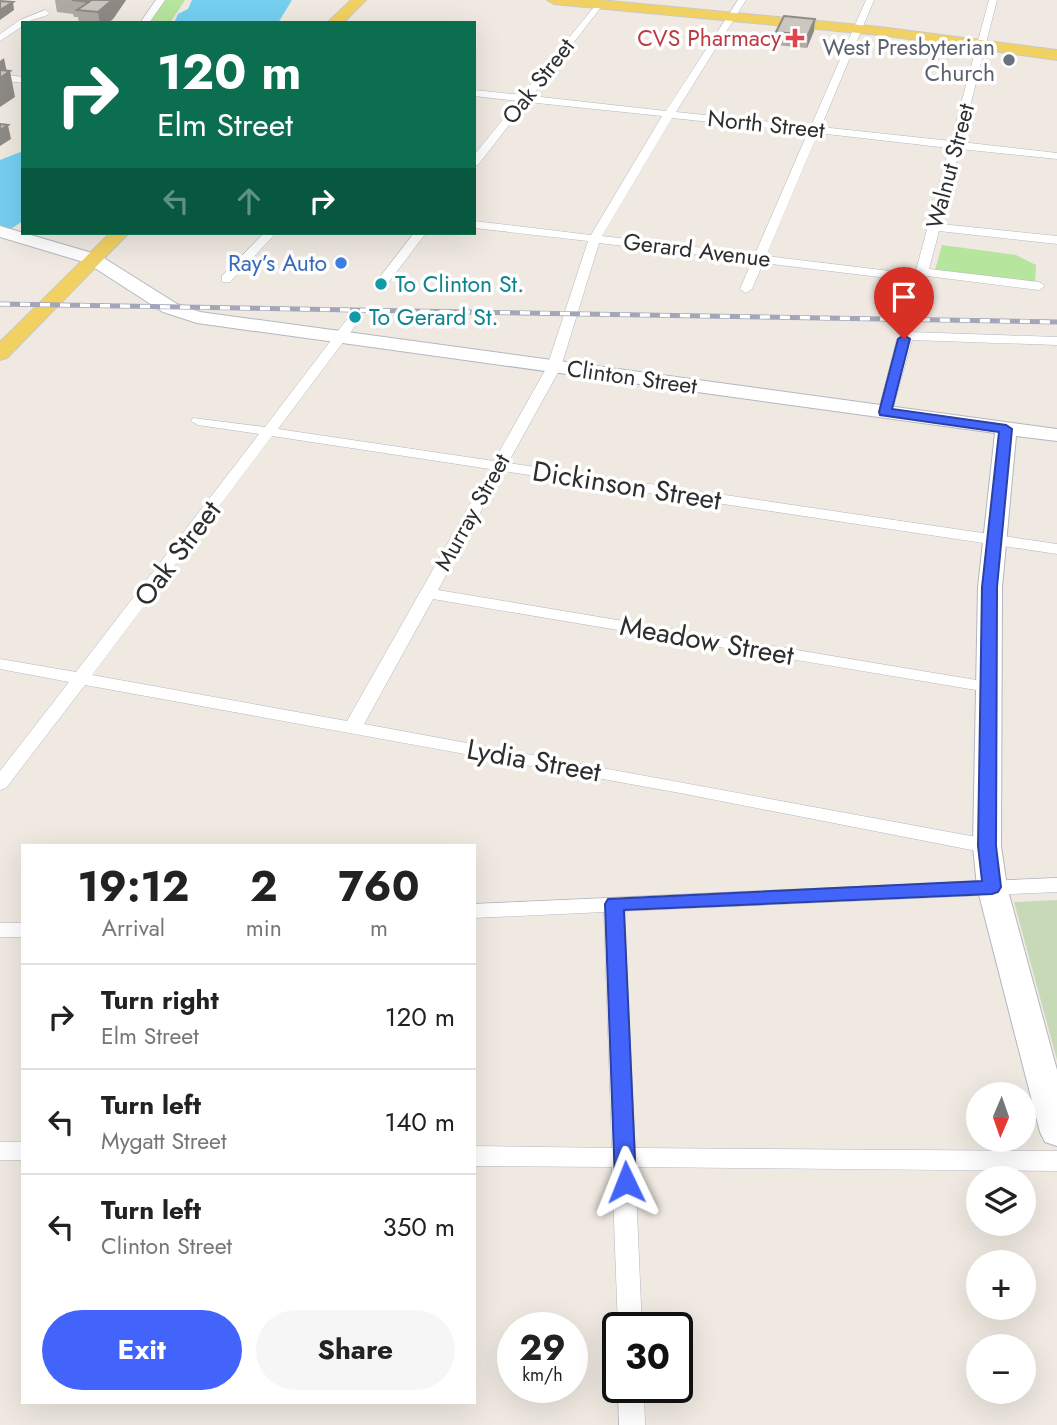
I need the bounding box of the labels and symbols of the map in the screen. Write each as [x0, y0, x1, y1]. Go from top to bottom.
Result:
place label: CVS Pharmacy [637, 21, 782, 55]
street label: Oak Street [493, 30, 583, 131]
marker: CVS Pharmacy [787, 30, 803, 46]
place label: West Presbyterian Church [822, 30, 995, 90]
marker: West Presbyterian Church [1001, 52, 1017, 68]
street label: Walnut Street [917, 99, 983, 232]
street label: North Street [706, 101, 827, 147]
street label: Gerard Avenue [621, 224, 773, 276]
place label: Ray’s Auto [228, 246, 327, 280]
marker: Ray’s Auto [333, 255, 349, 271]
place label: To Clinton St. [395, 267, 524, 301]
pin [874, 267, 934, 339]
marker: To Clinton St. [373, 276, 389, 292]
place label: To Gerard St. [369, 300, 498, 334]
marker: To Gerard St. [347, 309, 363, 325]
street label: Clinton Street [565, 351, 700, 403]
street label: Murray Street [426, 447, 518, 577]
street label: Dickinson Street [530, 450, 724, 521]
street label: Oak Street [124, 492, 231, 615]
street label: Meadow Street [617, 605, 797, 676]
street label: Lydia Street [464, 729, 604, 792]
north arrow [966, 1082, 1036, 1152]
position arrow [589, 1145, 663, 1219]
speed limit sign: 30 [602, 1312, 693, 1403]

